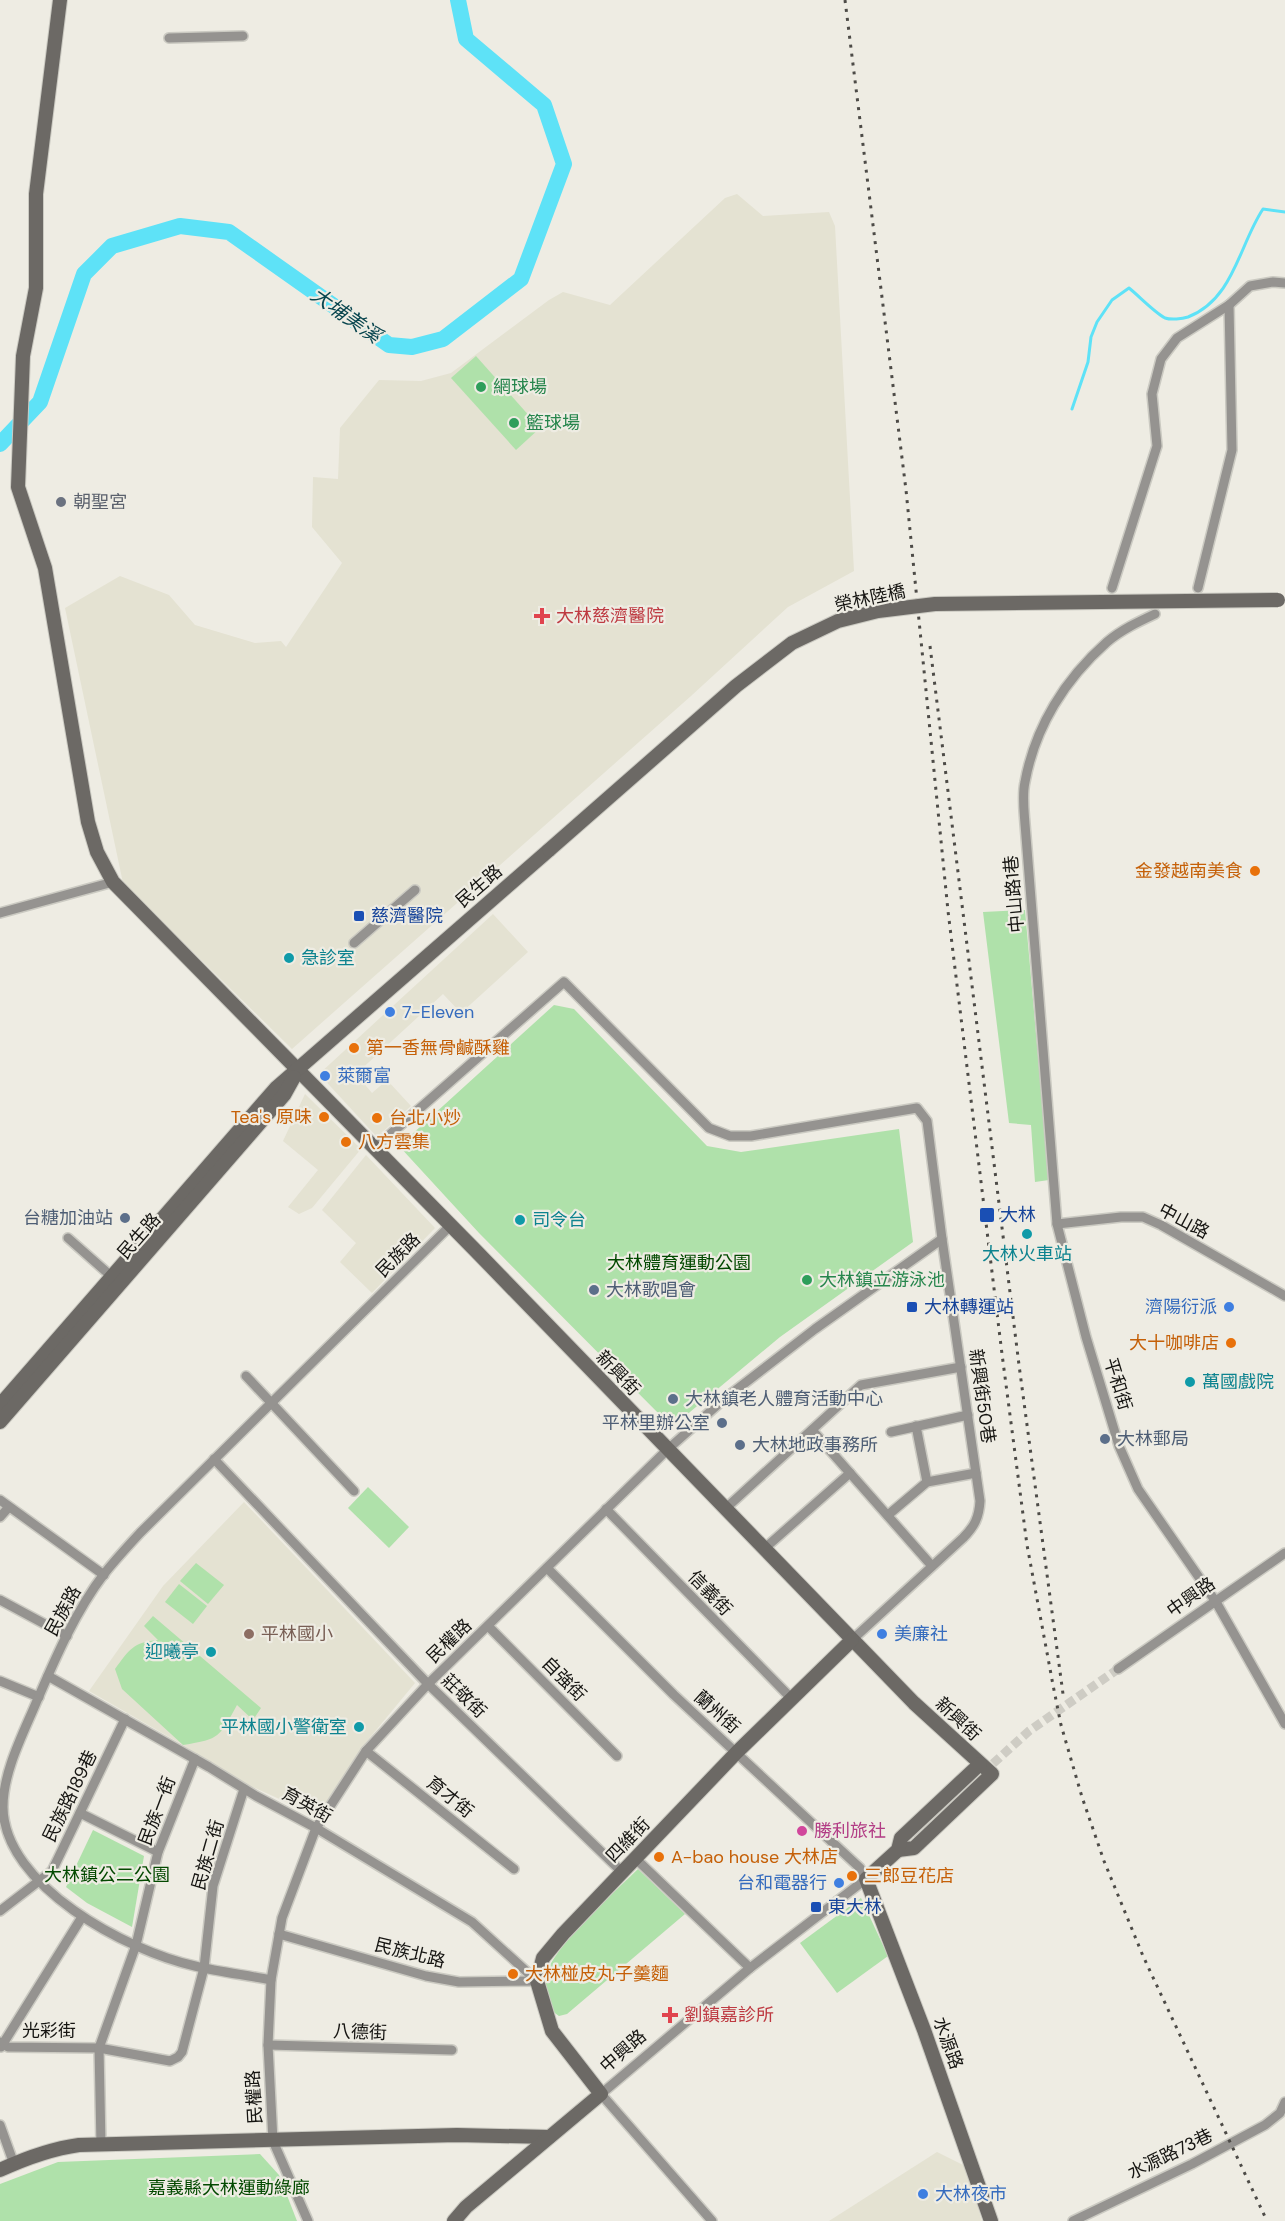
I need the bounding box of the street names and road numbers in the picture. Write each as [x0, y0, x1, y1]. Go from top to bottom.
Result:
street label: 榮林陸橋 [832, 579, 908, 617]
street label: 中山路1巷 [999, 854, 1029, 934]
street label: 民生路 [451, 859, 507, 913]
street label: 中山路 [1155, 1198, 1213, 1244]
street label: 民生路 [112, 1208, 166, 1264]
street label: 民族路 [370, 1227, 426, 1283]
street label: 新興街 [591, 1345, 645, 1401]
street label: 新興街50巷 [963, 1347, 1001, 1445]
street label: 平和街 [1099, 1355, 1137, 1413]
street label: 信義街 [683, 1565, 737, 1621]
street label: 中興路 [1162, 1572, 1220, 1622]
street label: 民族路 [39, 1582, 87, 1640]
street label: 民權路 [421, 1614, 477, 1668]
street label: 自強街 [536, 1651, 592, 1707]
street label: 莊敬街 [436, 1669, 492, 1723]
street label: 蘭州街 [689, 1685, 745, 1739]
street label: 新興街 [930, 1692, 986, 1746]
street label: 民族路189巷 [37, 1746, 103, 1846]
street label: 育才街 [421, 1771, 479, 1823]
street label: 民族一街 [133, 1773, 181, 1849]
street label: 育英街 [278, 1781, 336, 1829]
street label: 四維街 [601, 1812, 655, 1868]
street label: 民族二街 [187, 1817, 229, 1893]
street label: 民族北路 [372, 1933, 448, 1973]
street label: 水源路 [927, 2014, 969, 2072]
street label: 光彩街 [22, 2019, 76, 2043]
street label: 八德街 [333, 2019, 387, 2045]
street label: 中興路 [595, 2024, 651, 2078]
street label: 民權路 [241, 2069, 267, 2125]
street label: 水源路73巷 [1123, 2123, 1217, 2185]

